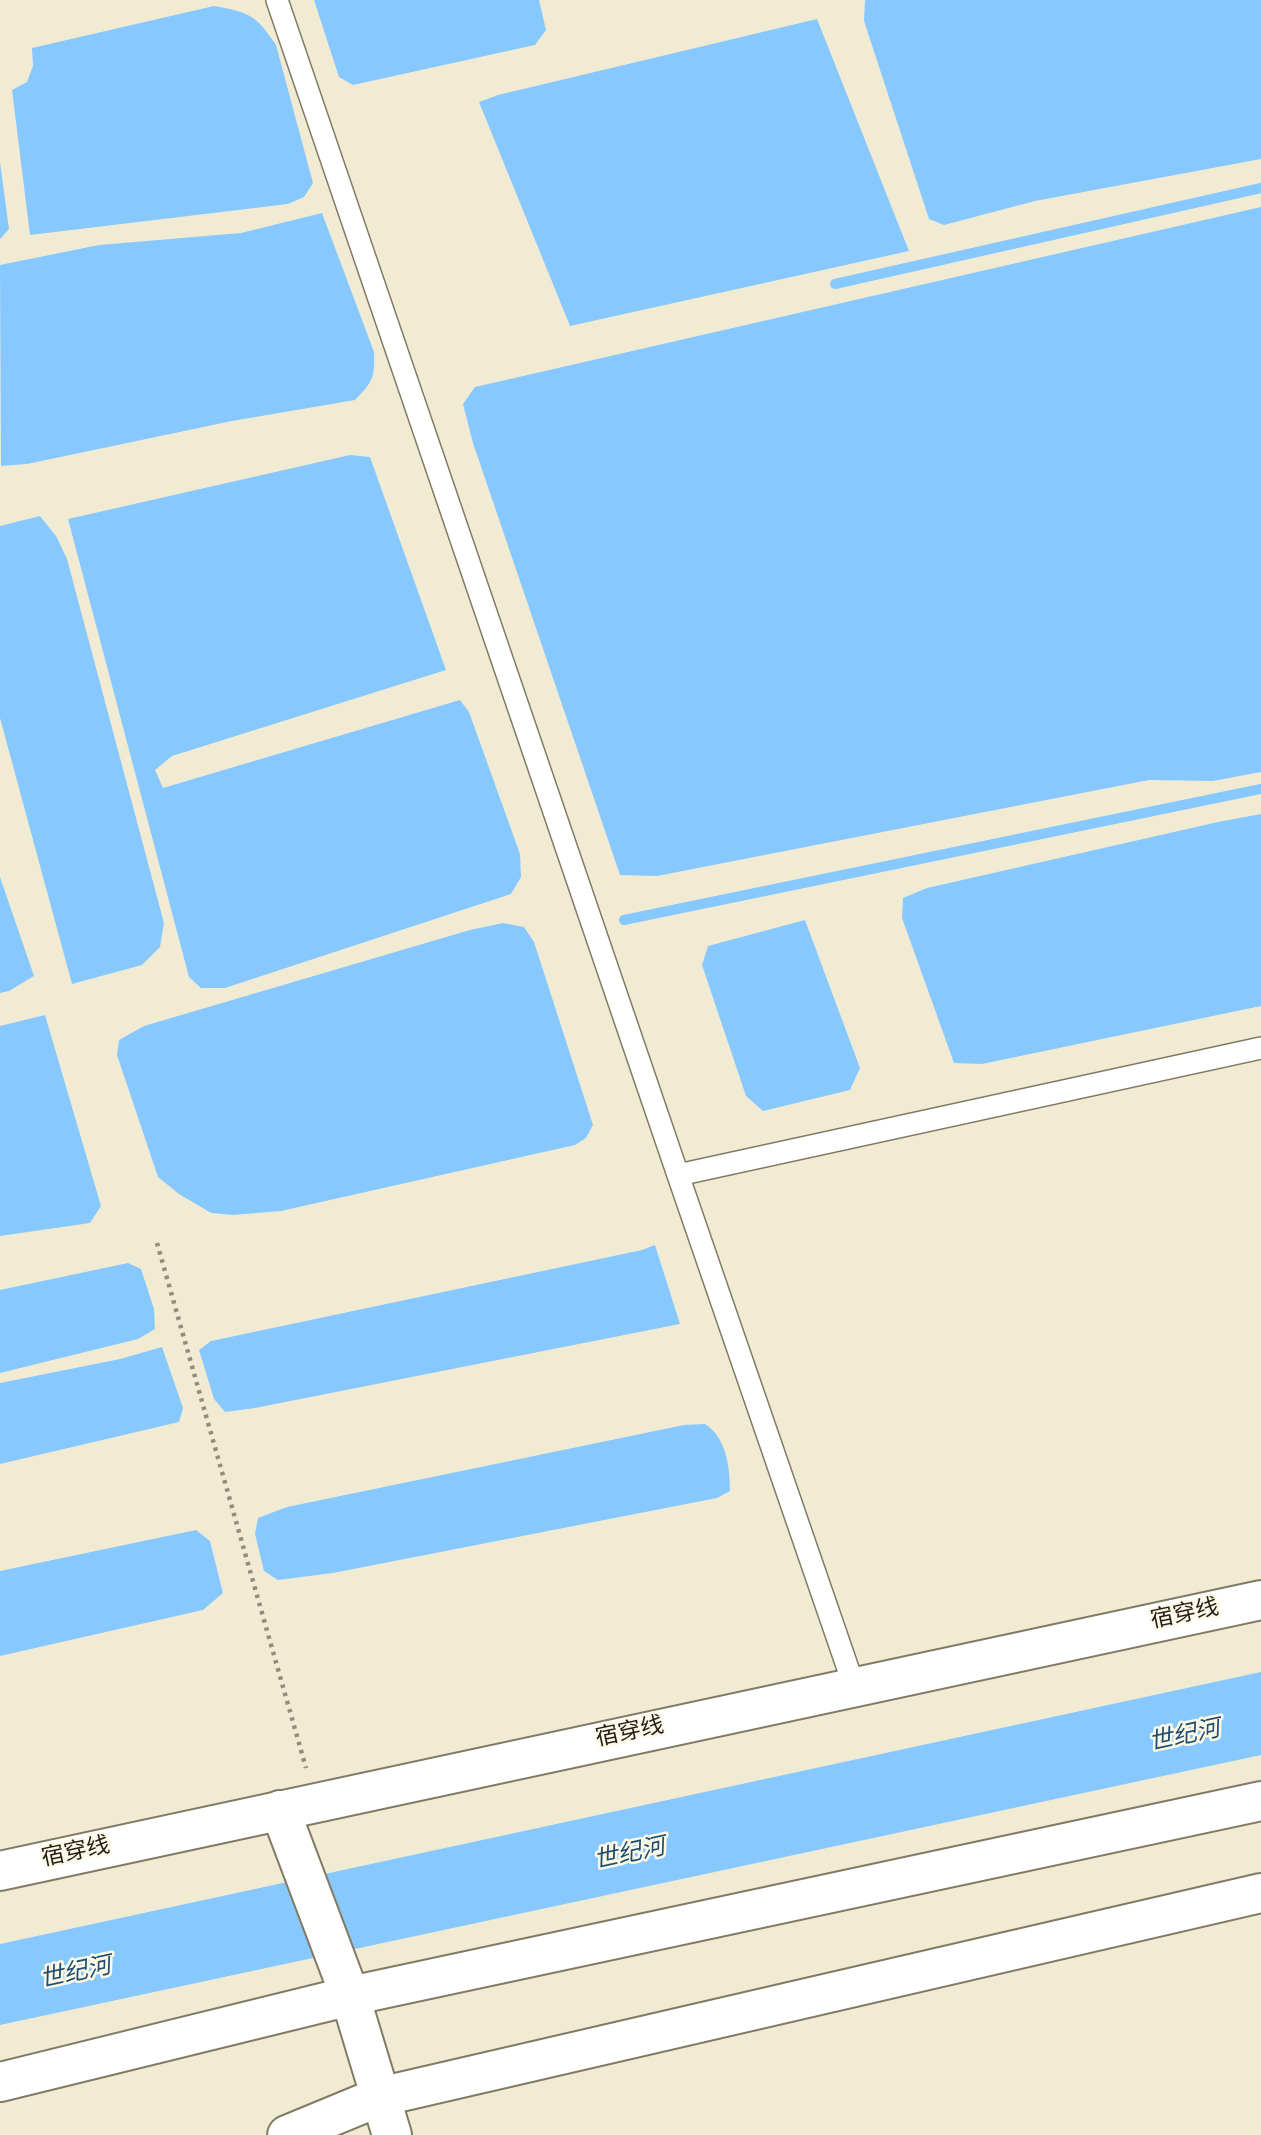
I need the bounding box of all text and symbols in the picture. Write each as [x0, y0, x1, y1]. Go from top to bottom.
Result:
street label: 宿穿线 [1148, 1595, 1222, 1637]
street label: 宿穿线 [593, 1713, 667, 1755]
water label: 世纪河 [1147, 1716, 1223, 1760]
street label: 宿穿线 [39, 1833, 113, 1875]
water label: 世纪河 [592, 1834, 668, 1878]
water label: 世纪河 [38, 1953, 114, 1997]

